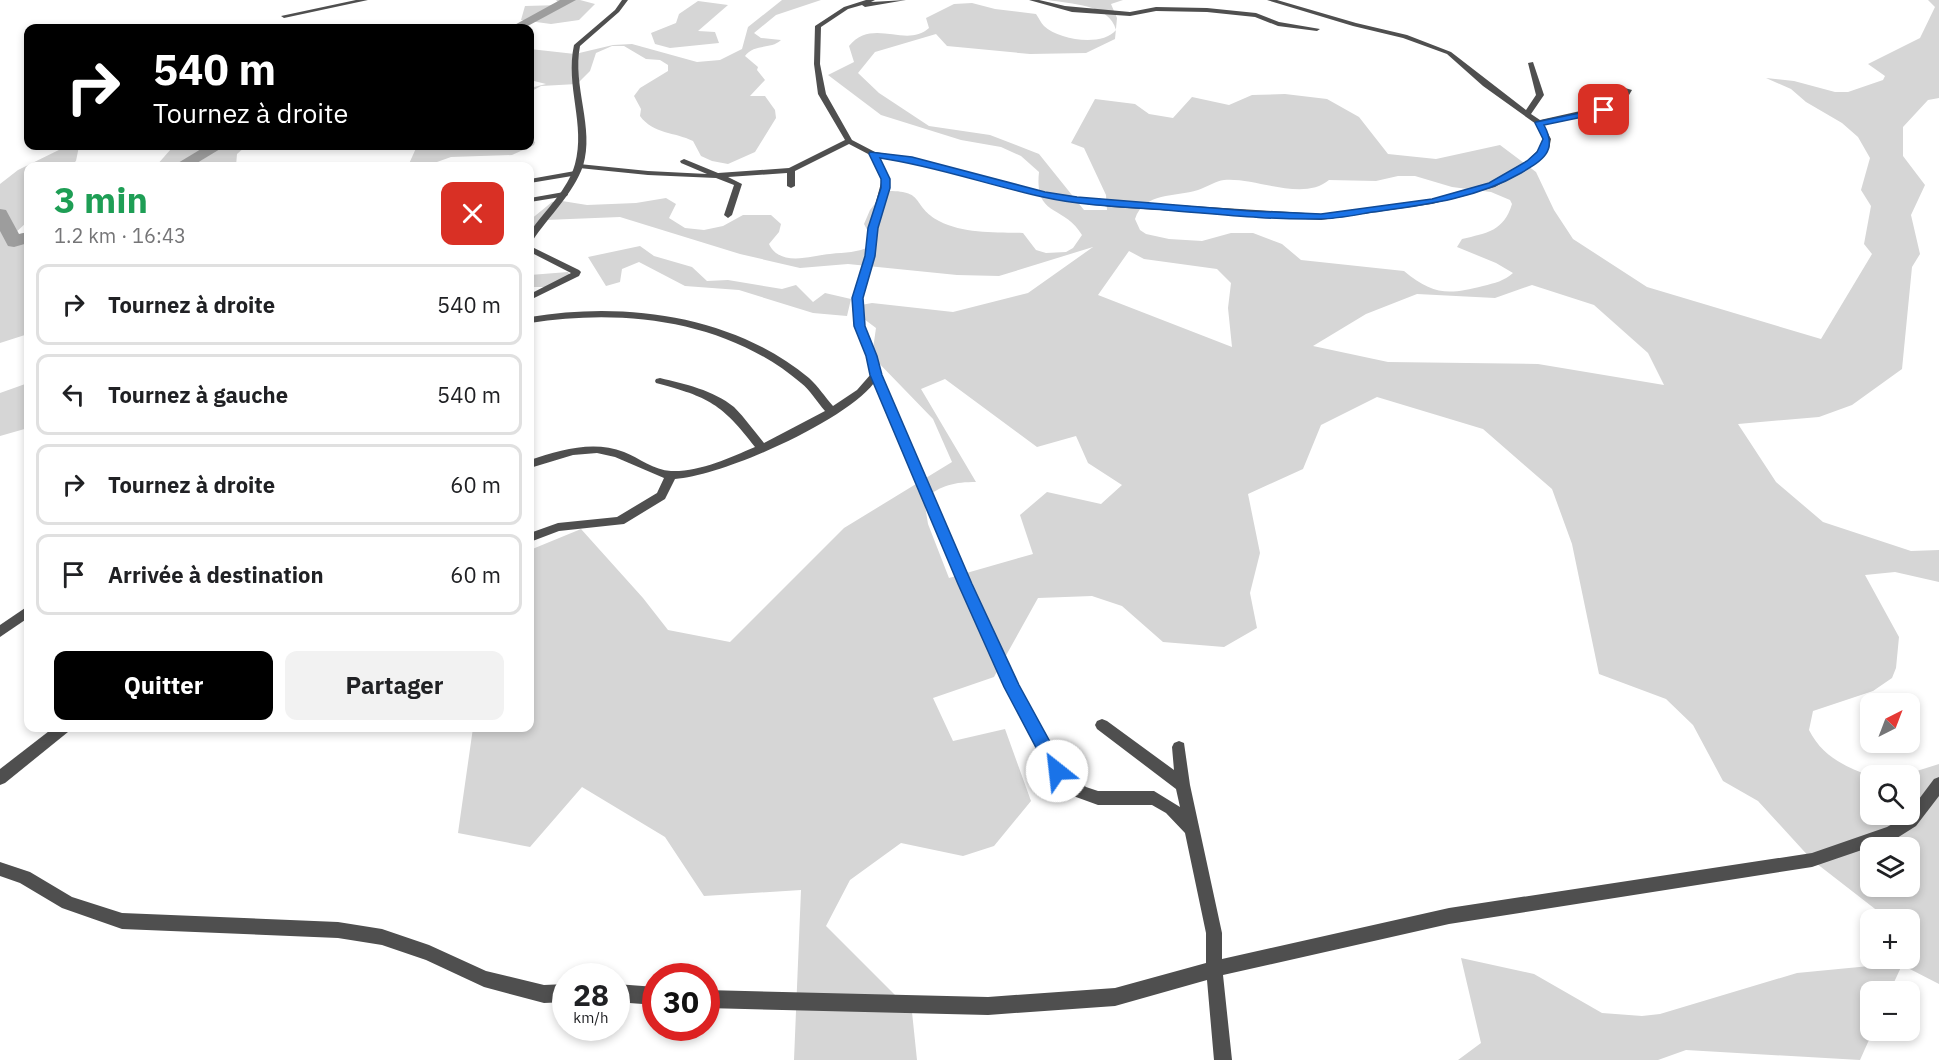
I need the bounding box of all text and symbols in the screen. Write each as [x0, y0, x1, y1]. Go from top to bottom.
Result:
text: 540 m [153, 42, 276, 97]
icon: right [54, 48, 132, 126]
pin [1578, 84, 1629, 135]
icon: arrive [1587, 93, 1620, 126]
text: Tournez à droite [153, 95, 348, 130]
text: 3 min [54, 176, 148, 223]
button: close [441, 182, 504, 245]
text: 1.2 km · 16:43 [54, 222, 186, 249]
icon: right [57, 288, 90, 321]
text: Tournez à droite [108, 290, 275, 319]
text: 540 m [437, 290, 501, 319]
icon: left [57, 378, 90, 411]
text: Tournez à gauche [108, 380, 288, 409]
text: 540 m [437, 380, 501, 409]
icon: right [57, 468, 90, 501]
text: Tournez à droite [108, 470, 275, 499]
text: 60 m [450, 470, 501, 499]
icon: arrive [57, 558, 90, 591]
text: Arrivée à destination [108, 560, 324, 589]
text: 60 m [450, 560, 501, 589]
button: Quitter [54, 651, 273, 720]
button: Partager [285, 651, 504, 720]
north arrow [1860, 693, 1920, 753]
map controls [1860, 693, 1920, 1041]
position arrow [1025, 739, 1089, 803]
button: search [1860, 765, 1920, 825]
button: layers [1860, 837, 1920, 897]
button: + [1860, 909, 1920, 969]
speed limit sign: 30 [642, 963, 720, 1041]
text: 28 [573, 975, 609, 1014]
button: − [1860, 981, 1920, 1041]
text: km/h [573, 1008, 609, 1027]

